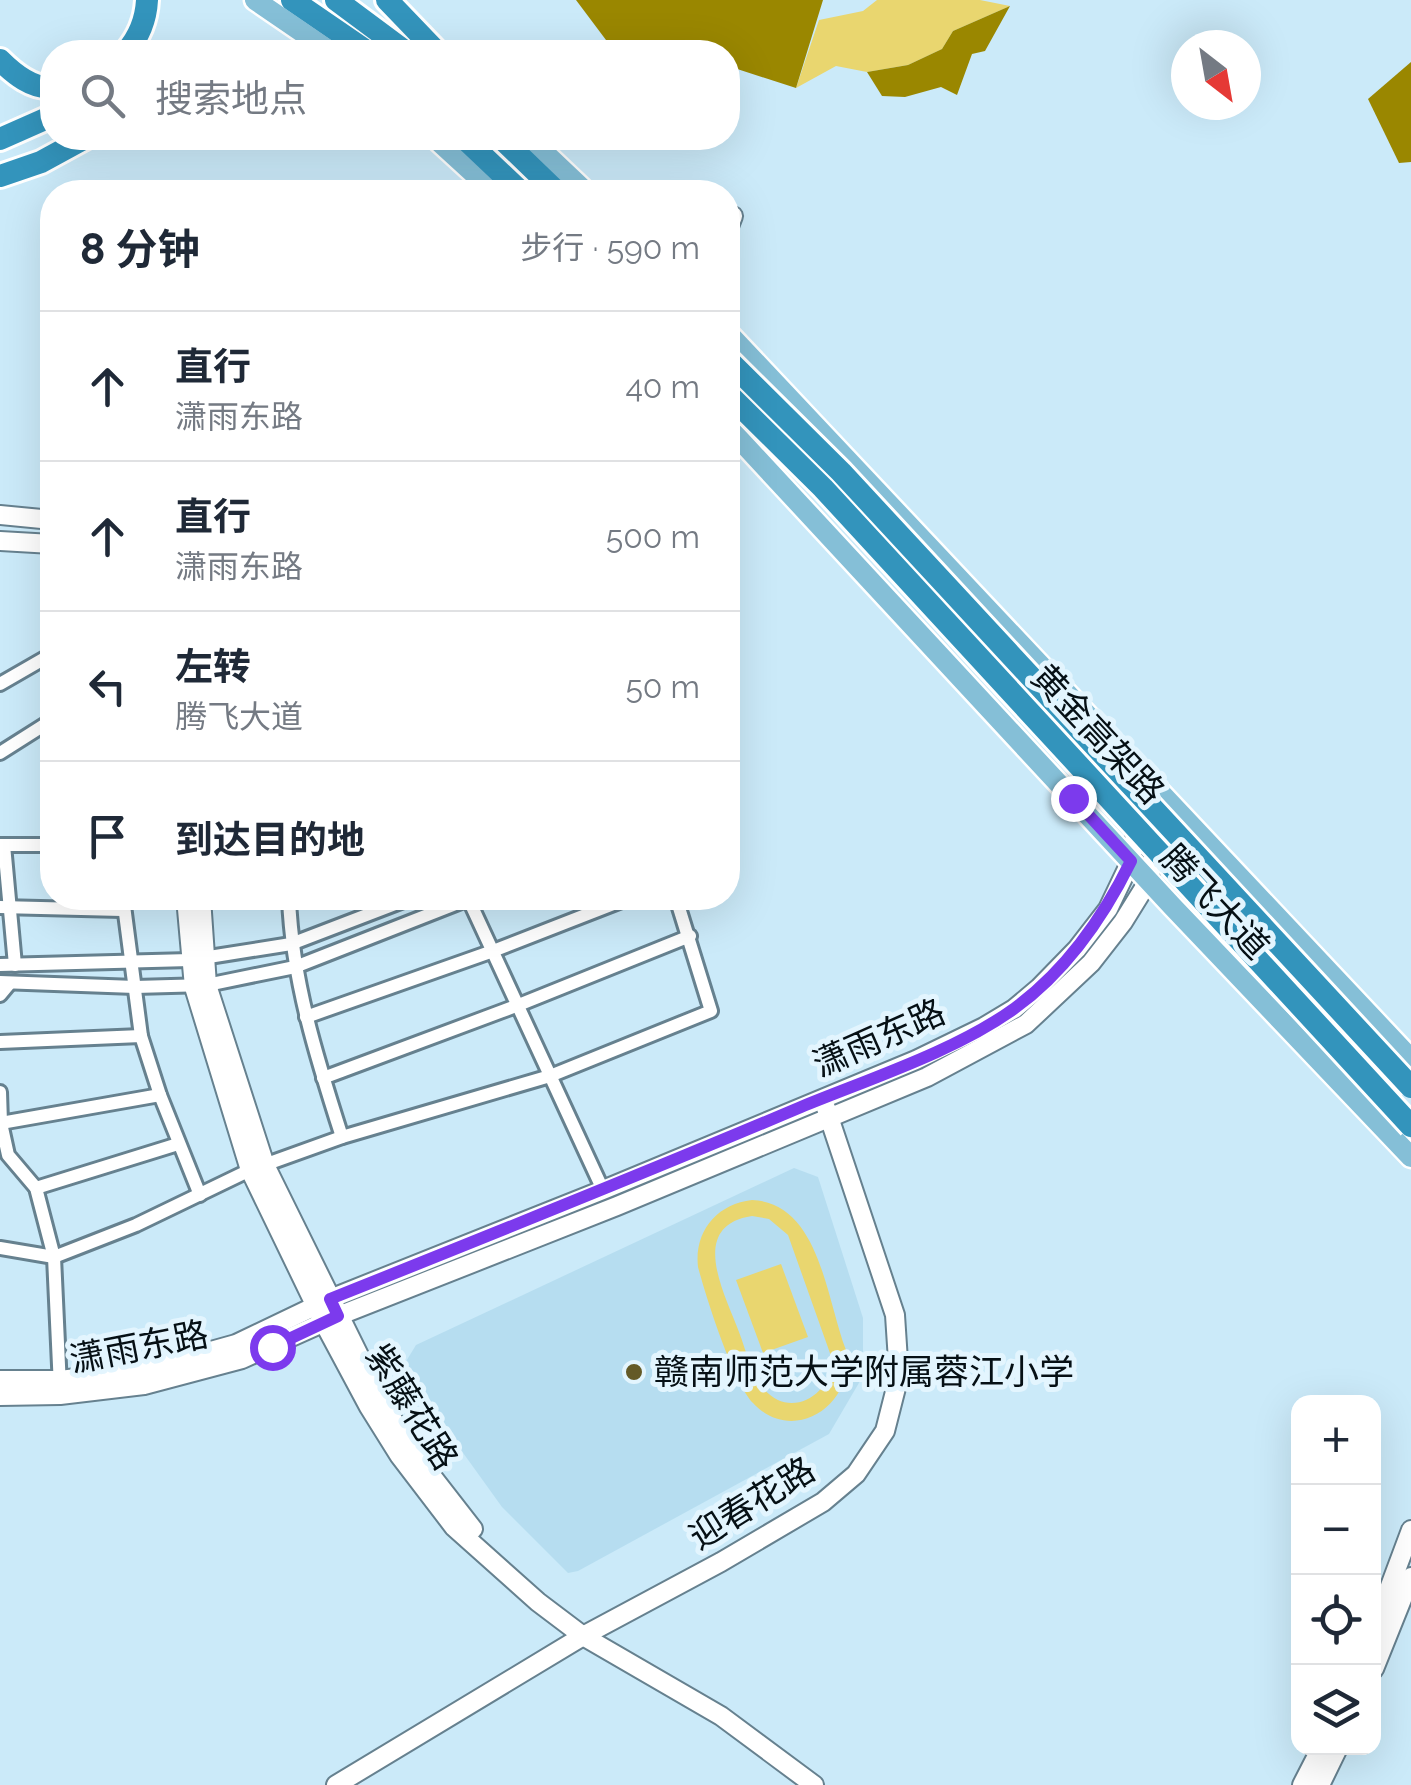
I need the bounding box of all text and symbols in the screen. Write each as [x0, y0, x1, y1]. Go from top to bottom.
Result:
north arrow [1171, 30, 1261, 120]
search box [40, 40, 740, 150]
icon: search [75, 68, 130, 123]
text: 搜索地点 [155, 76, 307, 121]
text: 8 分钟 [80, 225, 199, 274]
text: 步行 · 590 m [520, 229, 700, 266]
text: 直行 [175, 344, 251, 389]
icon: ahead [80, 359, 135, 414]
text: 40 m [625, 368, 700, 405]
text: 潇雨东路 [175, 398, 303, 435]
text: 直行 [175, 494, 251, 539]
icon: ahead [80, 509, 135, 564]
text: 500 m [606, 518, 700, 555]
text: 潇雨东路 [175, 548, 303, 585]
text: 左转 [175, 644, 251, 689]
street label: 黄金高架路 [1024, 656, 1173, 812]
icon: left [80, 659, 135, 714]
text: 50 m [625, 668, 700, 705]
text: 腾飞大道 [175, 698, 303, 735]
route end [1051, 776, 1097, 822]
icon: arrive [80, 809, 135, 864]
text: 到达目的地 [175, 817, 365, 862]
street label: 腾飞大道 [1153, 836, 1278, 967]
street label: 潇雨东路 [807, 990, 951, 1085]
street label: 潇雨东路 [66, 1313, 212, 1380]
route start [250, 1325, 296, 1371]
street label: 紫藤花路 [358, 1337, 467, 1477]
place label: 赣南师范大学附属蓉江小学 [654, 1351, 1074, 1392]
marker: 赣南师范大学附属蓉江小学 [623, 1361, 645, 1383]
map controls [1291, 1395, 1381, 1755]
button: + [1291, 1395, 1381, 1485]
street label: 迎春花路 [682, 1448, 822, 1557]
button: − [1291, 1485, 1381, 1575]
button: locate [1291, 1575, 1381, 1665]
button: layers [1291, 1665, 1381, 1755]

